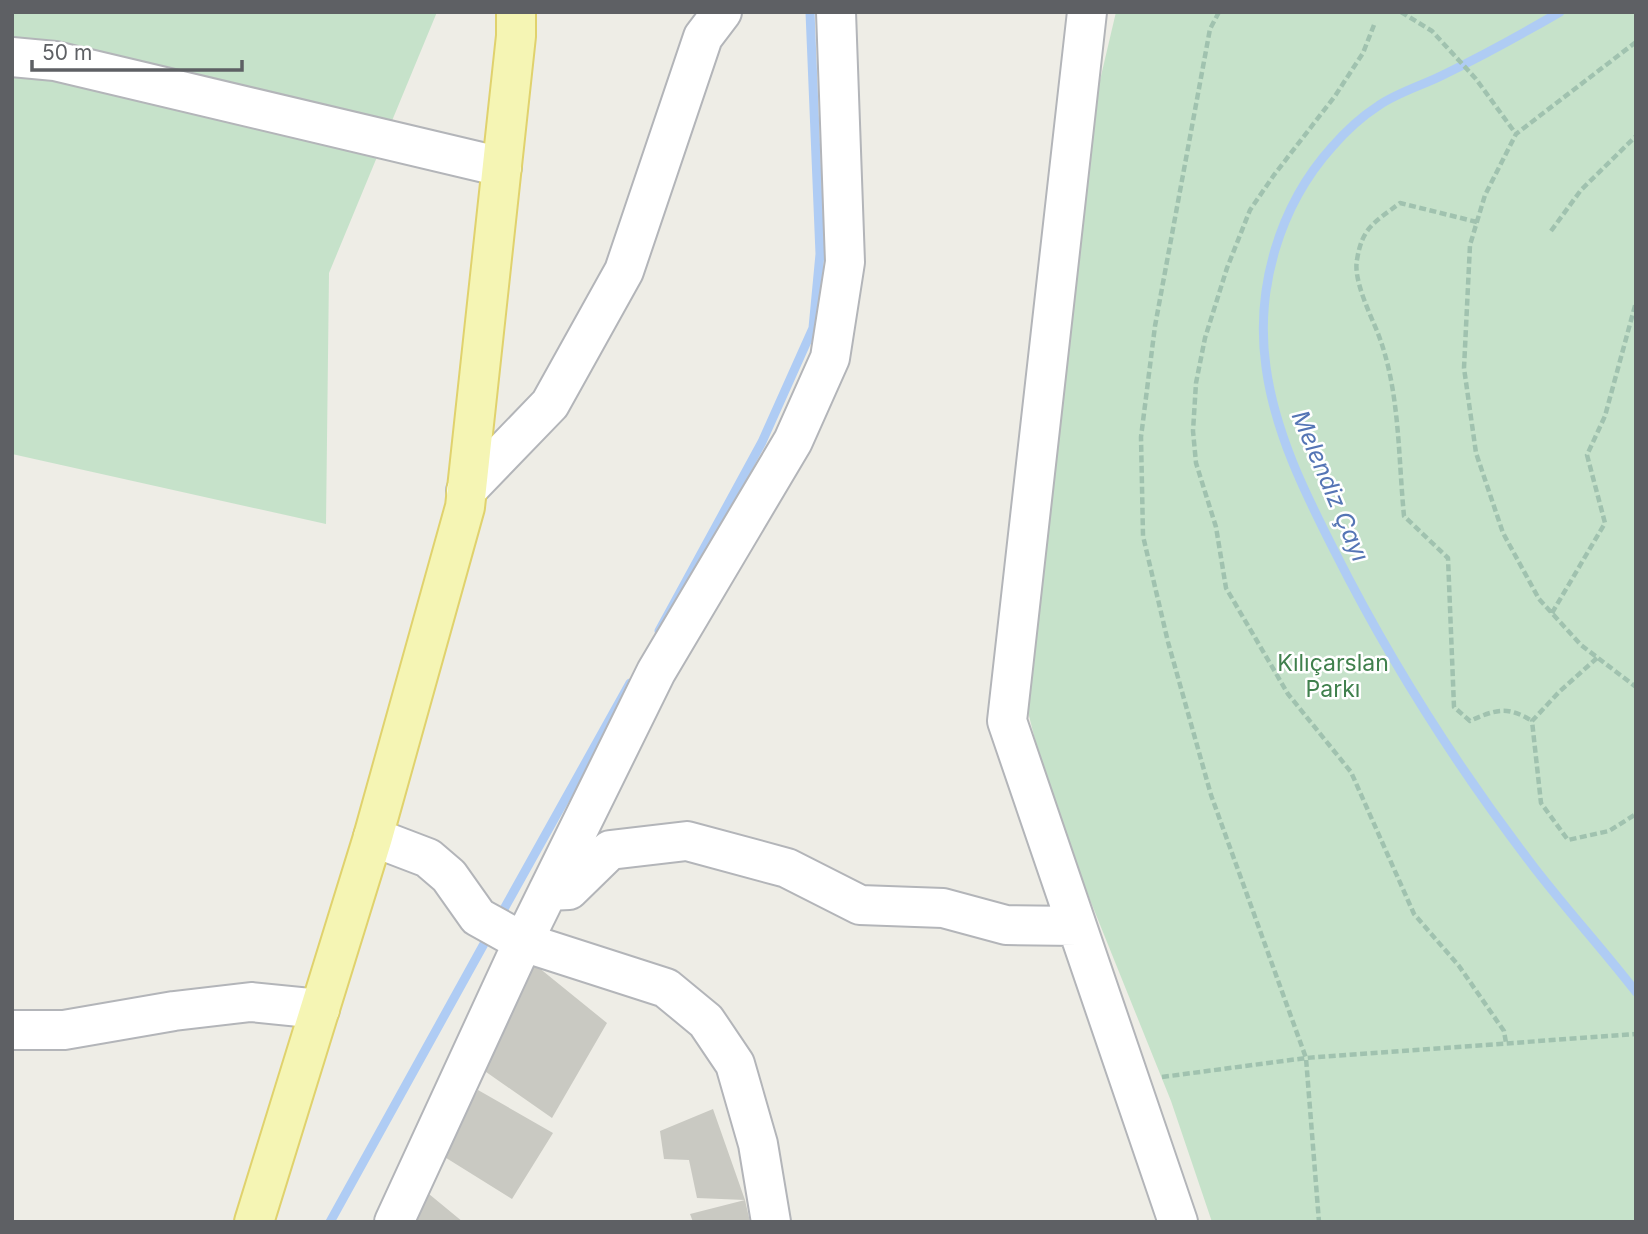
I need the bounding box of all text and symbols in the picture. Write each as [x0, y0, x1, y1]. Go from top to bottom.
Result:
scale bar [32, 28, 242, 72]
text: 50 m [42, 40, 92, 65]
water label: Melendiz Çayı [1286, 406, 1375, 566]
park label: Kılıçarslan Parkı [1277, 649, 1389, 703]

